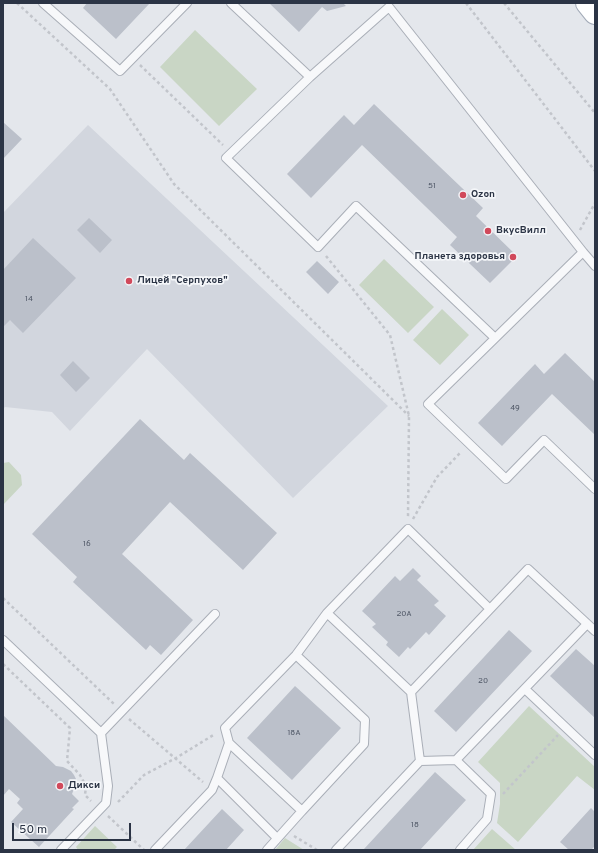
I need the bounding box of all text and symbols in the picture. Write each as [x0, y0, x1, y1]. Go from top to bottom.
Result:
house number: 51 [428, 181, 436, 191]
place label: Ozon [471, 189, 495, 201]
marker: Ozon [458, 190, 468, 200]
place label: ВкусВилл [496, 225, 546, 237]
marker: ВкусВилл [483, 226, 493, 236]
place label: Планета здоровья [415, 251, 505, 263]
marker: Планета здоровья [508, 252, 518, 262]
place label: Лицей "Серпухов" [137, 275, 228, 287]
marker: Лицей "Серпухов" [124, 276, 134, 286]
house number: 14 [25, 294, 33, 304]
house number: 49 [510, 403, 520, 413]
house number: 16 [83, 539, 91, 549]
house number: 20А [396, 609, 412, 619]
house number: 20 [478, 676, 488, 686]
house number: 18А [287, 728, 301, 738]
place label: Дикси [68, 780, 100, 792]
marker: Дикси [55, 781, 65, 791]
scale bar [14, 815, 133, 841]
house number: 18 [411, 820, 419, 830]
text: 50 m [19, 822, 47, 838]

